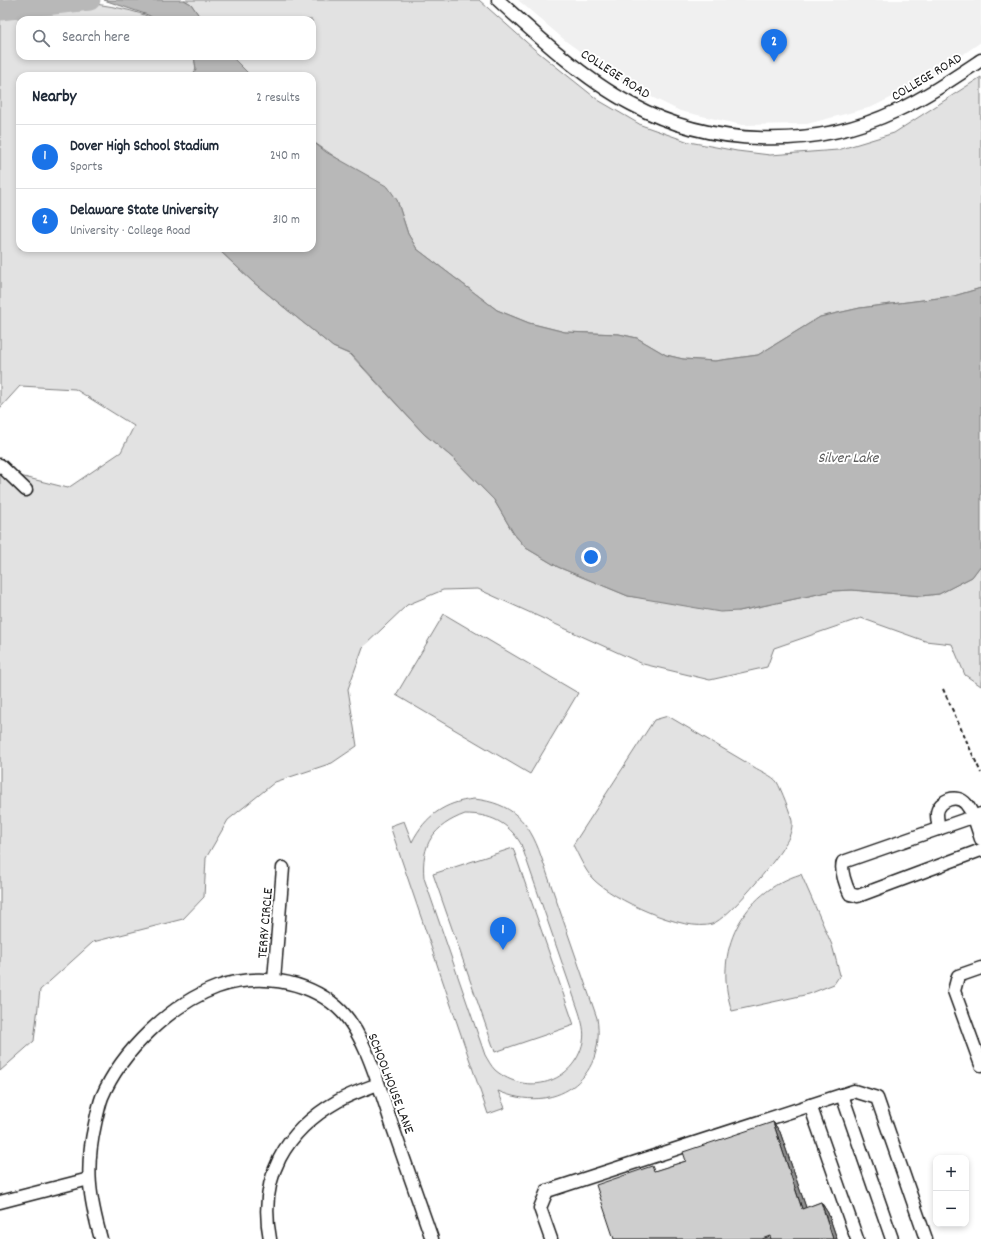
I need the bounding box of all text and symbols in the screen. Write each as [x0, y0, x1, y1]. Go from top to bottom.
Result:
search box [16, 16, 316, 60]
icon: search [30, 27, 52, 49]
text: Search here [62, 27, 130, 49]
pin: 2 [761, 29, 787, 62]
street label: COLLEGE ROAD [576, 45, 654, 105]
street label: COLLEGE ROAD [888, 49, 966, 107]
text: Nearby [32, 86, 76, 110]
text: 2 results [256, 89, 300, 108]
text: Dover High School Stadium [70, 136, 219, 158]
text: 1 [44, 147, 46, 166]
text: 240 m [270, 147, 300, 166]
text: Sports [70, 158, 103, 177]
text: Delaware State University [70, 200, 218, 222]
text: 2 [42, 211, 48, 230]
text: 310 m [272, 211, 300, 230]
text: University · College Road [70, 222, 190, 241]
water label: Silver Lake [818, 448, 880, 470]
your location [581, 547, 601, 567]
street label: TERRY CIRCLE [253, 886, 279, 959]
pin: 1 [490, 917, 516, 950]
street label: SCHOOLHOUSE LANE [362, 1030, 419, 1138]
map controls [933, 1155, 969, 1227]
button: + [933, 1155, 969, 1191]
button: − [933, 1191, 969, 1227]

